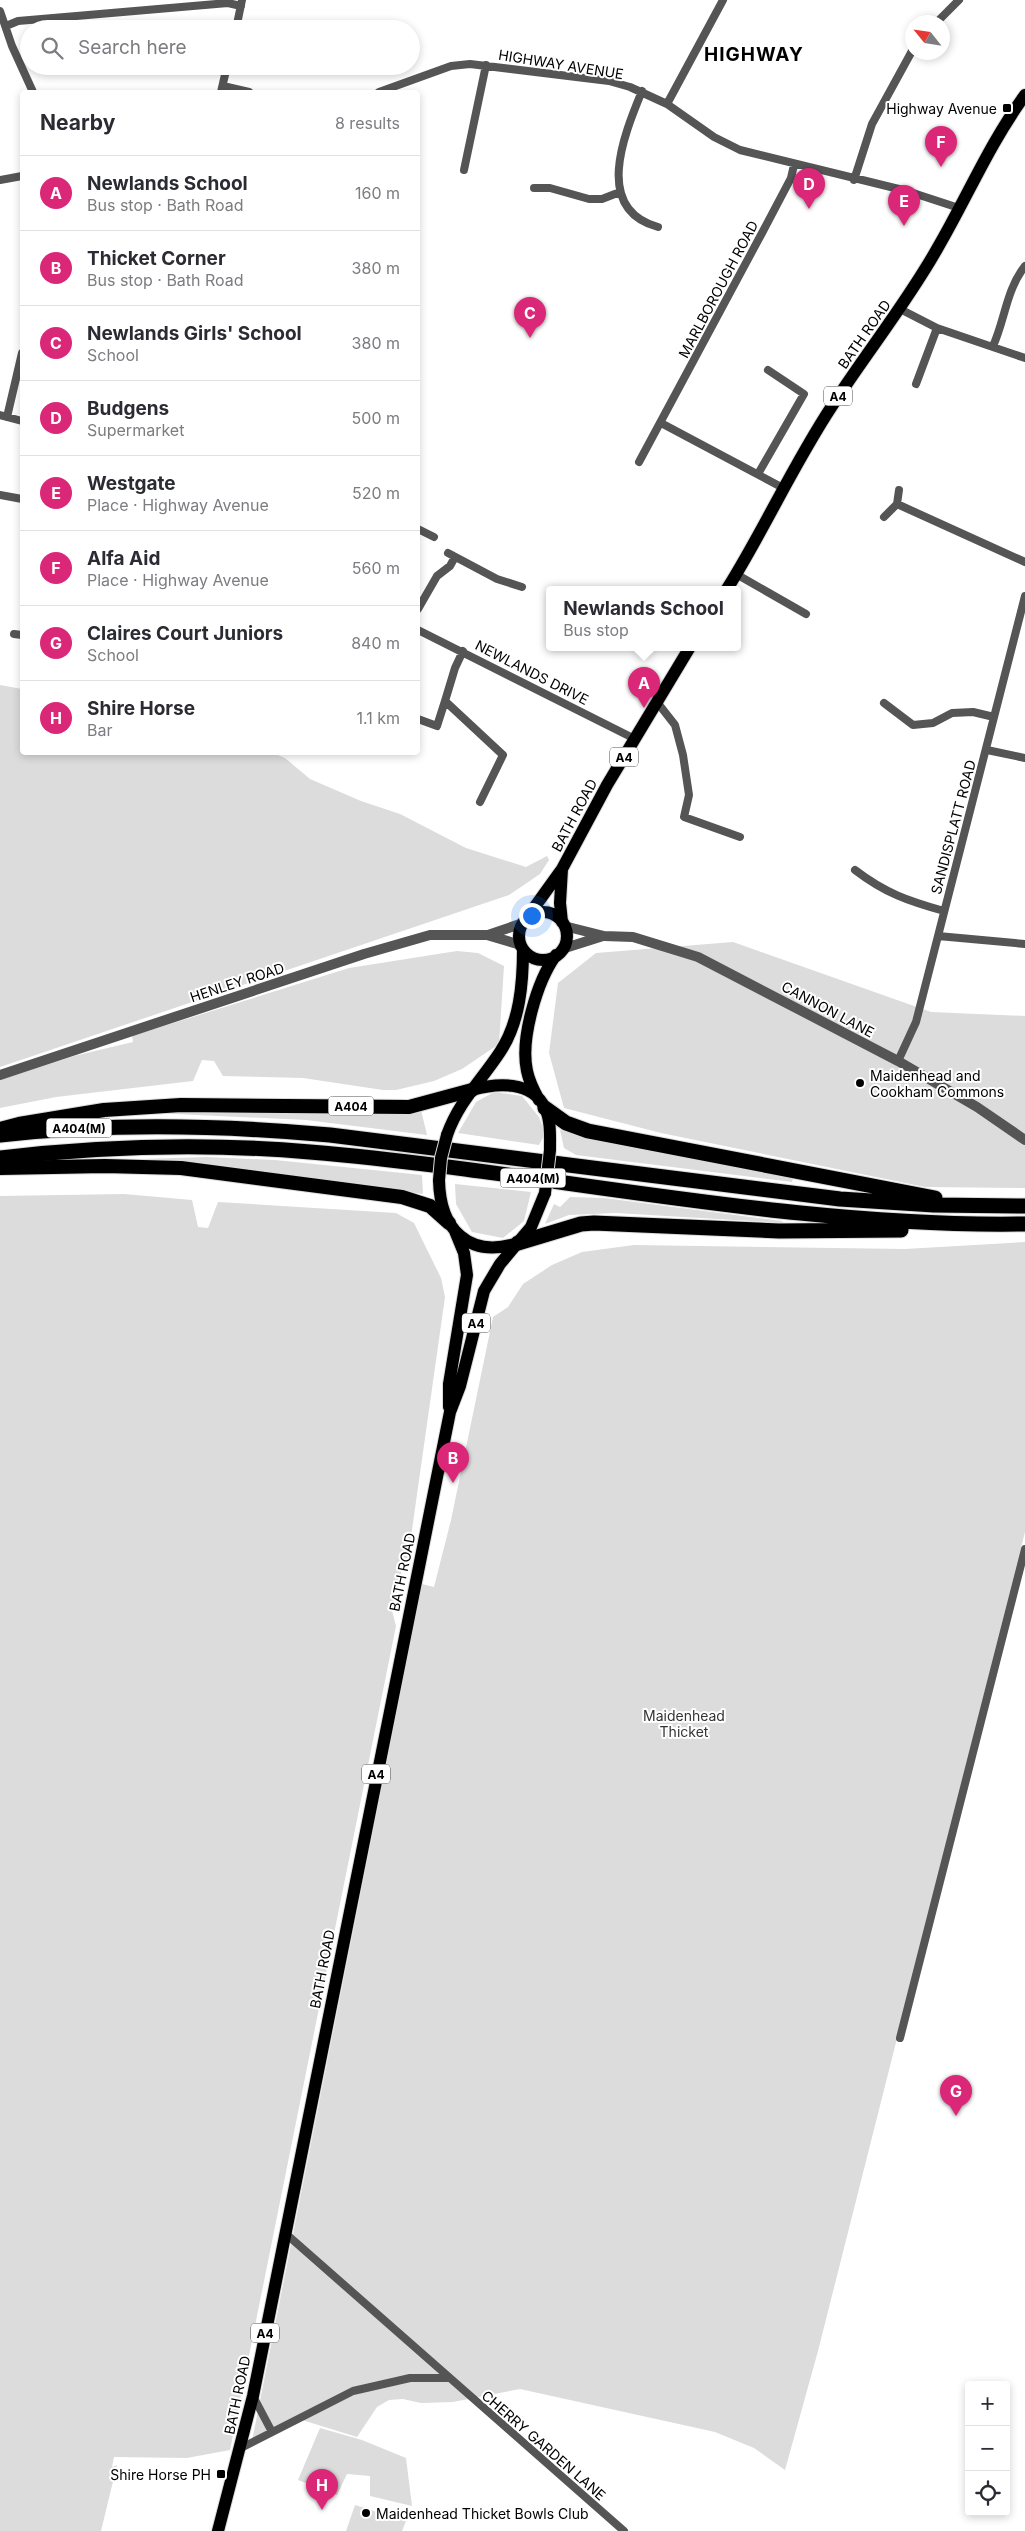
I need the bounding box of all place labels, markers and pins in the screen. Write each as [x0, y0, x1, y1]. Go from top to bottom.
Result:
place label: Highway Avenue [886, 100, 997, 117]
marker: Highway Avenue [1001, 102, 1013, 114]
pin: F [925, 126, 957, 167]
pin: D [793, 168, 825, 209]
pin: E [888, 185, 920, 226]
pin: C [514, 297, 546, 338]
pin: A [628, 667, 660, 708]
place label: Maidenhead and Cookham Commons [870, 1067, 1004, 1100]
marker: Maidenhead and Cookham Commons [854, 1077, 866, 1089]
pin: B [437, 1442, 469, 1483]
pin: G [940, 2075, 972, 2116]
place label: Shire Horse PH [110, 2466, 211, 2483]
marker: Shire Horse PH [215, 2468, 227, 2480]
pin: H [306, 2469, 338, 2510]
place label: Maidenhead Thicket Bowls Club [376, 2505, 589, 2522]
marker: Maidenhead Thicket Bowls Club [360, 2507, 372, 2519]

